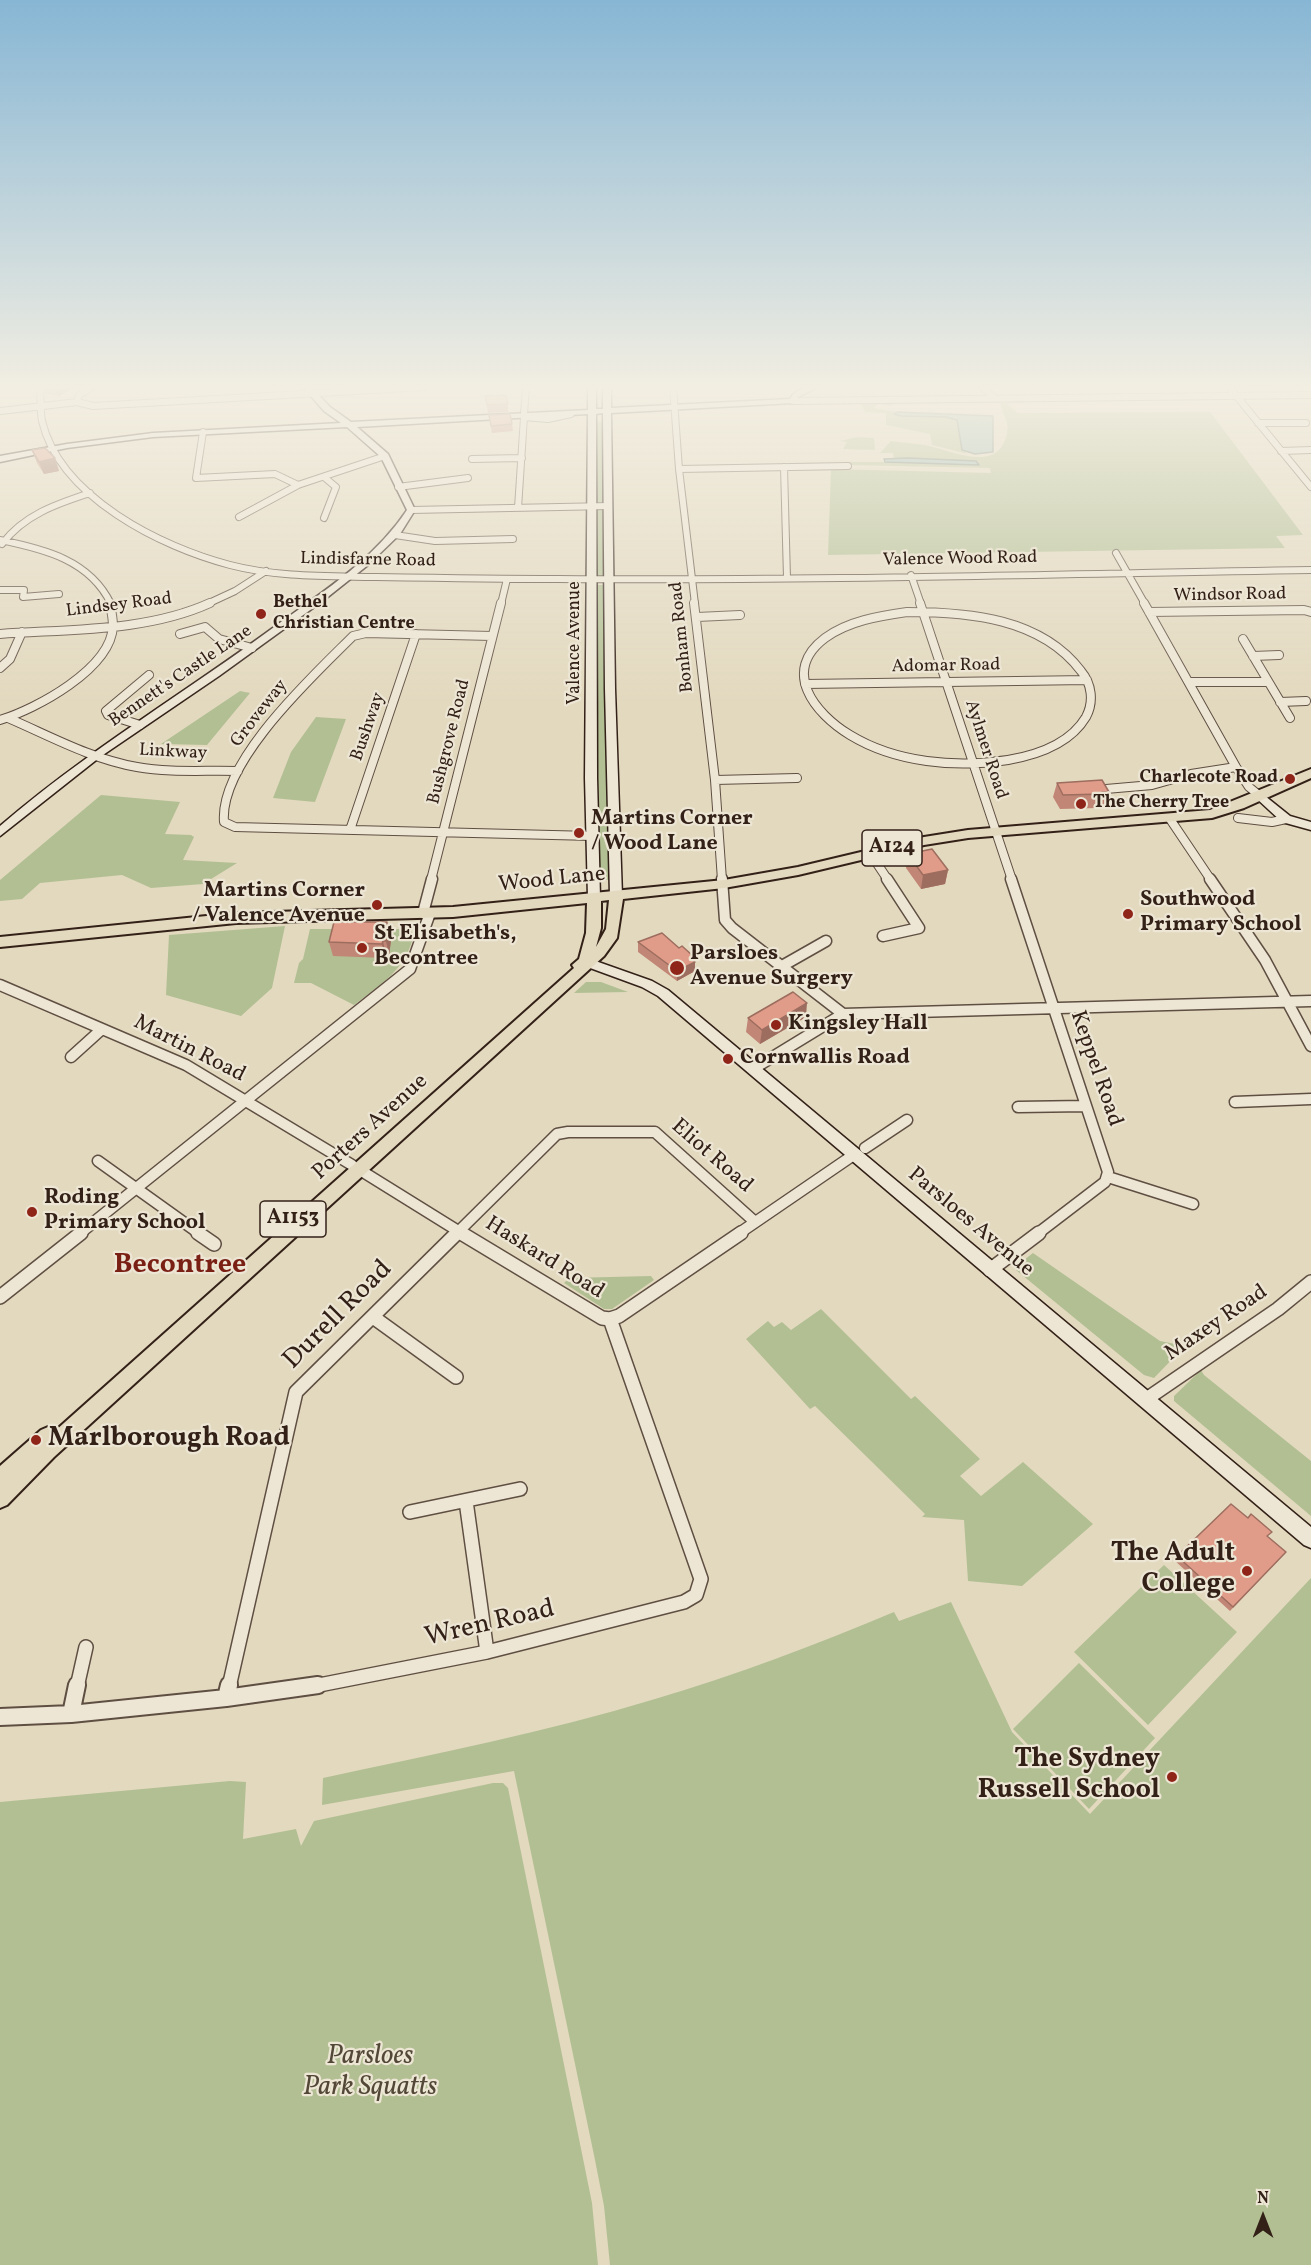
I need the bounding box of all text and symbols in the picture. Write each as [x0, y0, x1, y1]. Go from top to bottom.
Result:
street label: Valence Wood Road [882, 548, 1038, 572]
street label: Lindisfarne Road [300, 549, 436, 573]
street label: Bonham Road [666, 580, 700, 694]
street label: Valence Avenue [565, 581, 587, 705]
street label: Windsor Road [1173, 584, 1287, 608]
street label: Lindsey Road [65, 589, 173, 623]
place label: Bethel Christian Centre [273, 593, 415, 636]
marker: Bethel Christian Centre [254, 607, 268, 621]
street label: Bennett's Castle Lane [105, 621, 257, 733]
street label: Adomar Road [891, 655, 1001, 679]
street label: Groveway [227, 676, 293, 752]
street label: Bushgrove Road [424, 677, 476, 807]
street label: Bushway [347, 690, 391, 764]
street label: Aylmer Road [959, 698, 1011, 802]
street label: Linkway [138, 740, 208, 766]
place label: Charlecote Road [1139, 768, 1278, 790]
marker: Charlecote Road [1283, 772, 1297, 786]
place label: The Cherry Tree [1093, 793, 1229, 815]
marker: The Cherry Tree [1074, 797, 1088, 811]
place label: Martins Corner / Wood Lane [591, 807, 753, 858]
marker: Martins Corner / Wood Lane [572, 826, 586, 840]
road number: A124 [862, 830, 922, 866]
street label: Wood Lane [497, 862, 607, 900]
place label: Martins Corner / Valence Avenue [192, 879, 365, 930]
place label: Southwood Primary School [1140, 888, 1302, 939]
marker: Martins Corner / Valence Avenue [370, 898, 384, 912]
marker: Southwood Primary School [1121, 907, 1135, 921]
place label: St Elisabeth's, Becontree [374, 922, 517, 974]
marker: St Elisabeth's, Becontree [355, 941, 369, 955]
place label: Parsloes Avenue Surgery [690, 942, 853, 993]
marker: Parsloes Avenue Surgery [668, 959, 686, 977]
street label: Keppel Road [1063, 1008, 1127, 1130]
street label: Martin Road [129, 1010, 249, 1090]
place label: Kingsley Hall [788, 1012, 928, 1038]
marker: Kingsley Hall [769, 1018, 783, 1032]
place label: Cornwallis Road [740, 1046, 910, 1072]
marker: Cornwallis Road [721, 1052, 735, 1066]
street label: Porters Avenue [308, 1069, 434, 1187]
street label: Eliot Road [665, 1114, 757, 1200]
street label: Parsloes Avenue [901, 1162, 1039, 1284]
place label: Roding Primary School [44, 1186, 206, 1238]
road number: A1153 [260, 1201, 326, 1237]
marker: Roding Primary School [25, 1205, 39, 1219]
street label: Haskard Road [480, 1212, 608, 1306]
district label: Becontree [114, 1250, 246, 1284]
street label: Durell Road [277, 1254, 401, 1378]
street label: Maxey Road [1161, 1280, 1273, 1368]
place label: Marlborough Road [48, 1424, 290, 1456]
marker: Marlborough Road [29, 1433, 43, 1447]
place label: The Adult College [1111, 1539, 1235, 1602]
marker: The Adult College [1240, 1564, 1254, 1578]
street label: Wren Road [422, 1594, 558, 1656]
place label: The Sydney Russell School [978, 1745, 1160, 1808]
marker: The Sydney Russell School [1165, 1770, 1179, 1784]
park label: Parsloes Park Squatts [303, 2042, 437, 2105]
north arrow [1233, 2187, 1293, 2247]
text: N [1257, 2188, 1269, 2210]

